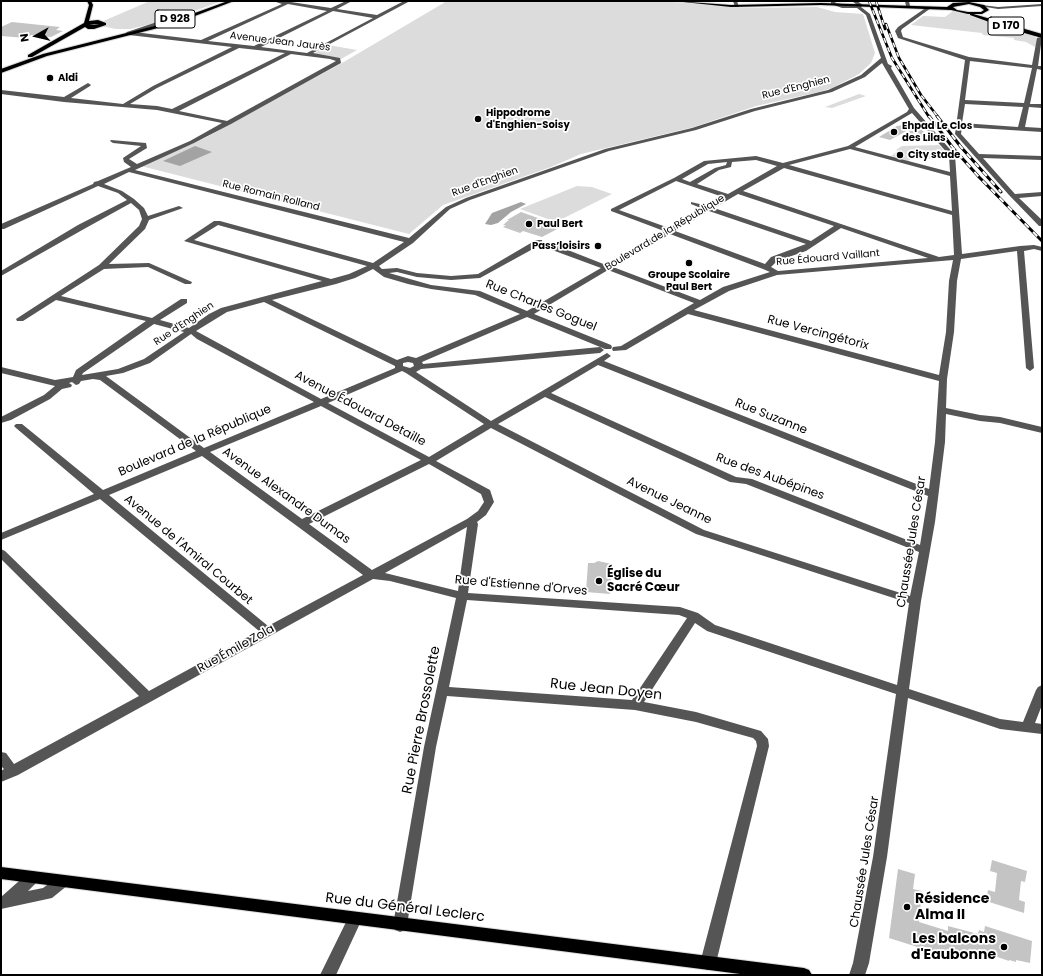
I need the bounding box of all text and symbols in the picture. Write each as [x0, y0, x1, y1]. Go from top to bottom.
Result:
road number: D 928 [155, 10, 195, 28]
north arrow [16, 16, 56, 56]
road number: D 170 [988, 17, 1024, 35]
street label: Avenue Jean Jaurès [229, 30, 331, 54]
text: N [16, 32, 33, 43]
place label: Aldi [58, 72, 78, 84]
marker: Aldi [45, 73, 55, 83]
street label: Rue d'Enghien [761, 74, 831, 102]
place label: Hippodrome d'Enghien-Soisy [486, 107, 570, 130]
marker: Hippodrome d'Enghien-Soisy [473, 114, 483, 124]
place label: Ehpad Le Clos des Lilas [902, 120, 972, 144]
marker: Ehpad Le Clos des Lilas [889, 127, 899, 137]
place label: City stade [908, 149, 960, 161]
marker: City stade [895, 150, 905, 160]
street label: Rue d'Enghien [450, 164, 520, 200]
street label: Rue Romain Rolland [221, 178, 321, 214]
street label: Boulevard de la République [603, 193, 727, 273]
place label: Paul Bert [537, 218, 583, 230]
marker: Paul Bert [524, 219, 534, 229]
place label: Pass’loisirs [532, 240, 590, 252]
marker: Pass’loisirs [593, 241, 603, 251]
street label: Rue Édouard Vaillant [776, 248, 880, 268]
marker: Groupe Scolaire Paul Bert [684, 258, 694, 268]
place label: Groupe Scolaire Paul Bert [648, 269, 730, 292]
street label: Rue Charles Goguel [484, 277, 598, 335]
street label: Rue d'Enghien [152, 300, 216, 348]
street label: Rue Vercingétorix [766, 313, 870, 353]
street label: Avenue Édouard Detaille [292, 368, 428, 450]
street label: Rue Suzanne [733, 396, 809, 438]
street label: Boulevard de la République [116, 402, 274, 480]
street label: Avenue Alexandre Dumas [219, 445, 353, 547]
street label: Rue des Aubépines [714, 451, 826, 503]
street label: Avenue Jeanne [624, 474, 714, 528]
street label: Chaussée Jules César [895, 475, 929, 609]
street label: Avenue de l'Amiral Courbet [121, 492, 255, 608]
place label: Église du Sacré Cœur [607, 567, 680, 595]
street label: Rue d'Estienne d'Orves [454, 573, 588, 599]
marker: Église du Sacré Cœur [594, 576, 604, 586]
street label: Rue Émile Zola [195, 622, 277, 676]
street label: Rue Pierre Brossolette [399, 645, 445, 795]
street label: Rue Jean Doyen [549, 676, 663, 704]
street label: Chaussée Jules César [848, 795, 882, 929]
street label: Rue du Général Leclerc [324, 890, 486, 926]
place label: Résidence Alma II [915, 891, 989, 924]
marker: Résidence Alma II [902, 902, 912, 912]
place label: Les balcons d'Eaubonne [911, 931, 996, 964]
marker: Les balcons d'Eaubonne [999, 942, 1009, 952]

